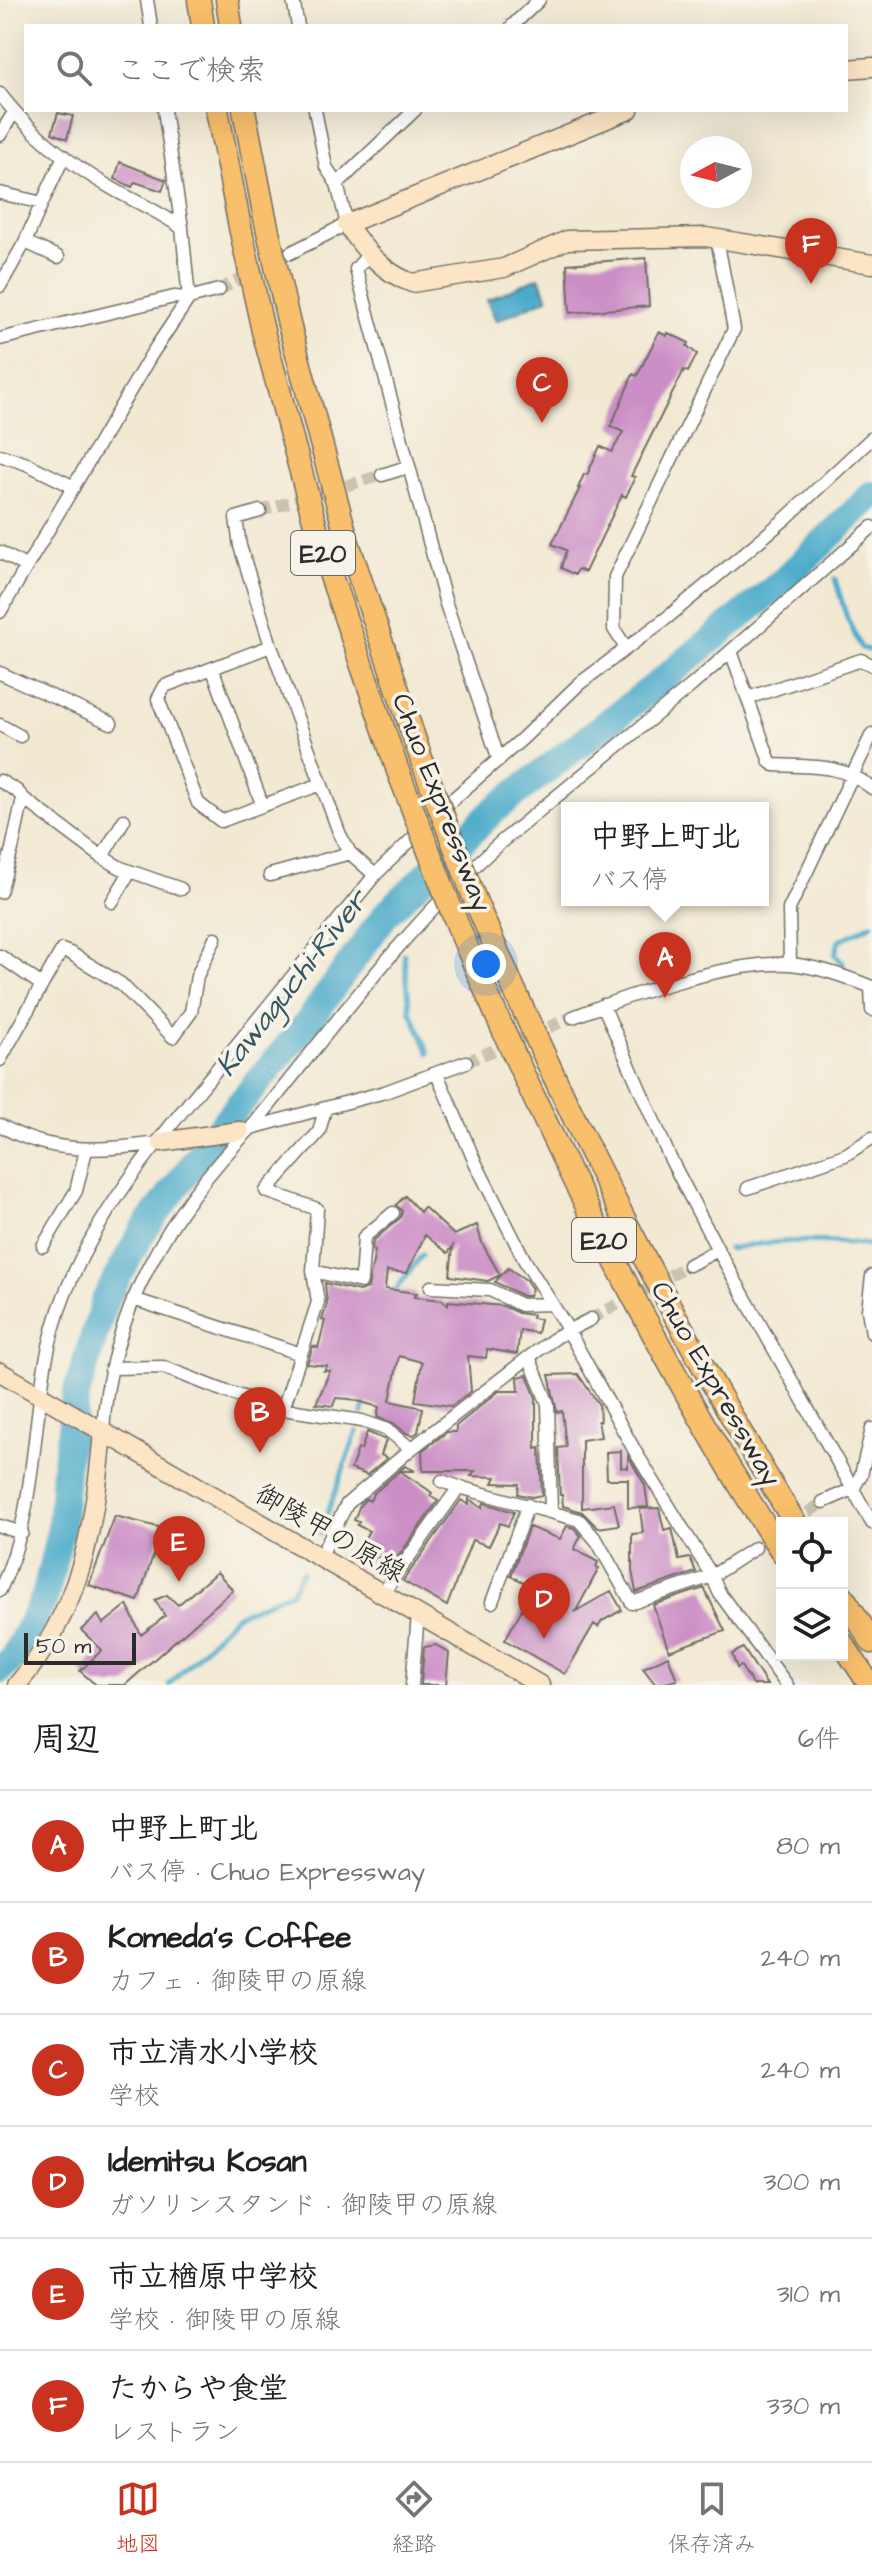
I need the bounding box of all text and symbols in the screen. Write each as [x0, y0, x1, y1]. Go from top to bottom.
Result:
search box [24, 24, 848, 112]
icon: search [52, 46, 96, 90]
text: ここで検索 [116, 50, 266, 92]
north arrow [680, 136, 752, 208]
pin: F [785, 218, 837, 284]
pin: C [516, 357, 568, 423]
road number: E20 [291, 531, 355, 575]
street label: Chuo Expressway [380, 688, 501, 918]
popup [561, 802, 769, 906]
text: 中野上町北 [590, 816, 740, 858]
text: バス停 [590, 862, 668, 898]
water label: Kawaguchi-River [206, 879, 381, 1086]
pin: A [639, 932, 691, 998]
your location [466, 944, 506, 984]
road number: E20 [572, 1218, 636, 1262]
street label: Chuo Expressway [639, 1274, 790, 1495]
pin: B [234, 1387, 286, 1453]
street label: 御陵甲の原線 [248, 1474, 413, 1592]
pin: E [153, 1516, 205, 1582]
map controls [776, 1517, 848, 1661]
button: locate [776, 1517, 848, 1589]
pin: D [518, 1573, 570, 1639]
button: layers [776, 1589, 848, 1661]
scale bar [24, 1629, 136, 1665]
text: 50 m [36, 1631, 91, 1662]
text: 周辺 [32, 1716, 100, 1764]
text: 6件 [798, 1721, 840, 1757]
text: 中野上町北 [108, 1808, 258, 1850]
text: A [50, 1828, 66, 1864]
text: 80 m [776, 1828, 840, 1864]
text: バス停 · Chuo Expressway [108, 1854, 425, 1890]
text: Komeda's Coffee [108, 1917, 351, 1959]
text: B [49, 1940, 67, 1976]
text: 240 m [760, 1940, 840, 1976]
text: カフェ · 御陵甲の原線 [108, 1963, 366, 1999]
text: 市立清水小学校 [108, 2032, 318, 2074]
text: C [49, 2052, 67, 2088]
text: 240 m [760, 2052, 840, 2088]
text: 学校 [108, 2078, 160, 2114]
text: Idemitsu Kosan [108, 2141, 307, 2183]
text: D [50, 2164, 66, 2200]
text: 300 m [763, 2164, 840, 2200]
text: ガソリンスタンド · 御陵甲の原線 [108, 2187, 497, 2223]
text: 市立楢原中学校 [108, 2256, 318, 2298]
text: E [50, 2276, 66, 2312]
text: 310 m [776, 2276, 840, 2312]
text: 学校 · 御陵甲の原線 [108, 2302, 340, 2338]
text: たからや食堂 [108, 2368, 288, 2410]
text: F [49, 2388, 67, 2424]
text: 330 m [766, 2388, 840, 2424]
text: レストラン [108, 2414, 240, 2450]
tab: 地図 [116, 2477, 160, 2560]
tab: 経路 [392, 2477, 436, 2560]
tab: 保存済み [668, 2477, 756, 2560]

